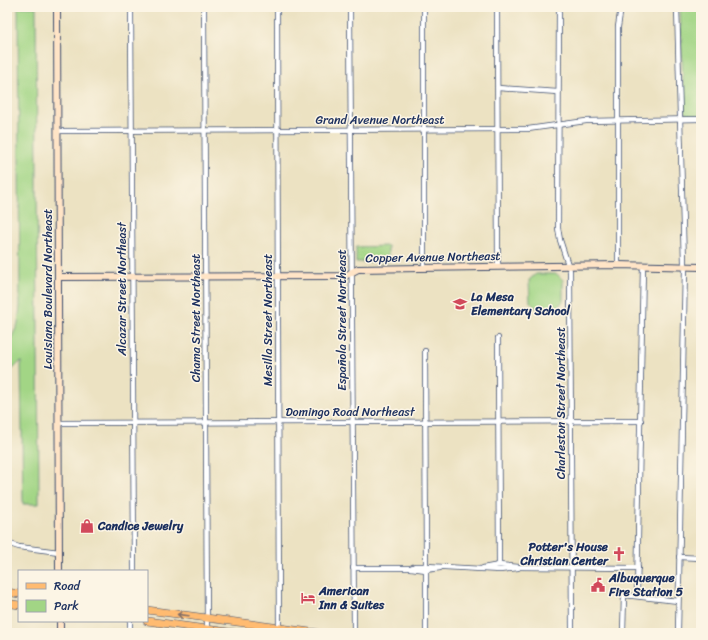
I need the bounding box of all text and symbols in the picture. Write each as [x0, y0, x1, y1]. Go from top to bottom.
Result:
street label: Grand Avenue Northeast [316, 109, 444, 131]
street label: Louisiana Boulevard Northeast [37, 209, 59, 369]
street label: Alcazar Street Northeast [111, 221, 133, 357]
street label: Copper Avenue Northeast [365, 245, 501, 269]
street label: Española Street Northeast [331, 249, 353, 391]
street label: Chama Street Northeast [185, 254, 207, 382]
street label: Mesilla Street Northeast [257, 254, 279, 386]
place label: La Mesa Elementary School [471, 286, 571, 322]
school or university icon: La Mesa Elementary School [452, 296, 468, 312]
street label: Charleston Street Northeast [550, 327, 572, 479]
street label: Domingo Road Northeast [285, 401, 416, 423]
place label: Candice Jewelry [97, 515, 184, 537]
shop icon: Candice Jewelry [79, 518, 95, 534]
place label: Potter's House Christian Center [519, 536, 609, 572]
church icon: Potter's House Christian Center [611, 546, 627, 562]
place label: Albuquerque Fire Station 5 [608, 567, 684, 603]
legend [18, 570, 148, 622]
text: Road [54, 575, 81, 597]
public building icon: Albuquerque Fire Station 5 [590, 577, 606, 593]
place label: American Inn & Suites [318, 580, 385, 616]
hotel icon: American Inn & Suites [300, 590, 316, 606]
text: Park [54, 595, 79, 617]
one-way arrow [177, 611, 190, 619]

